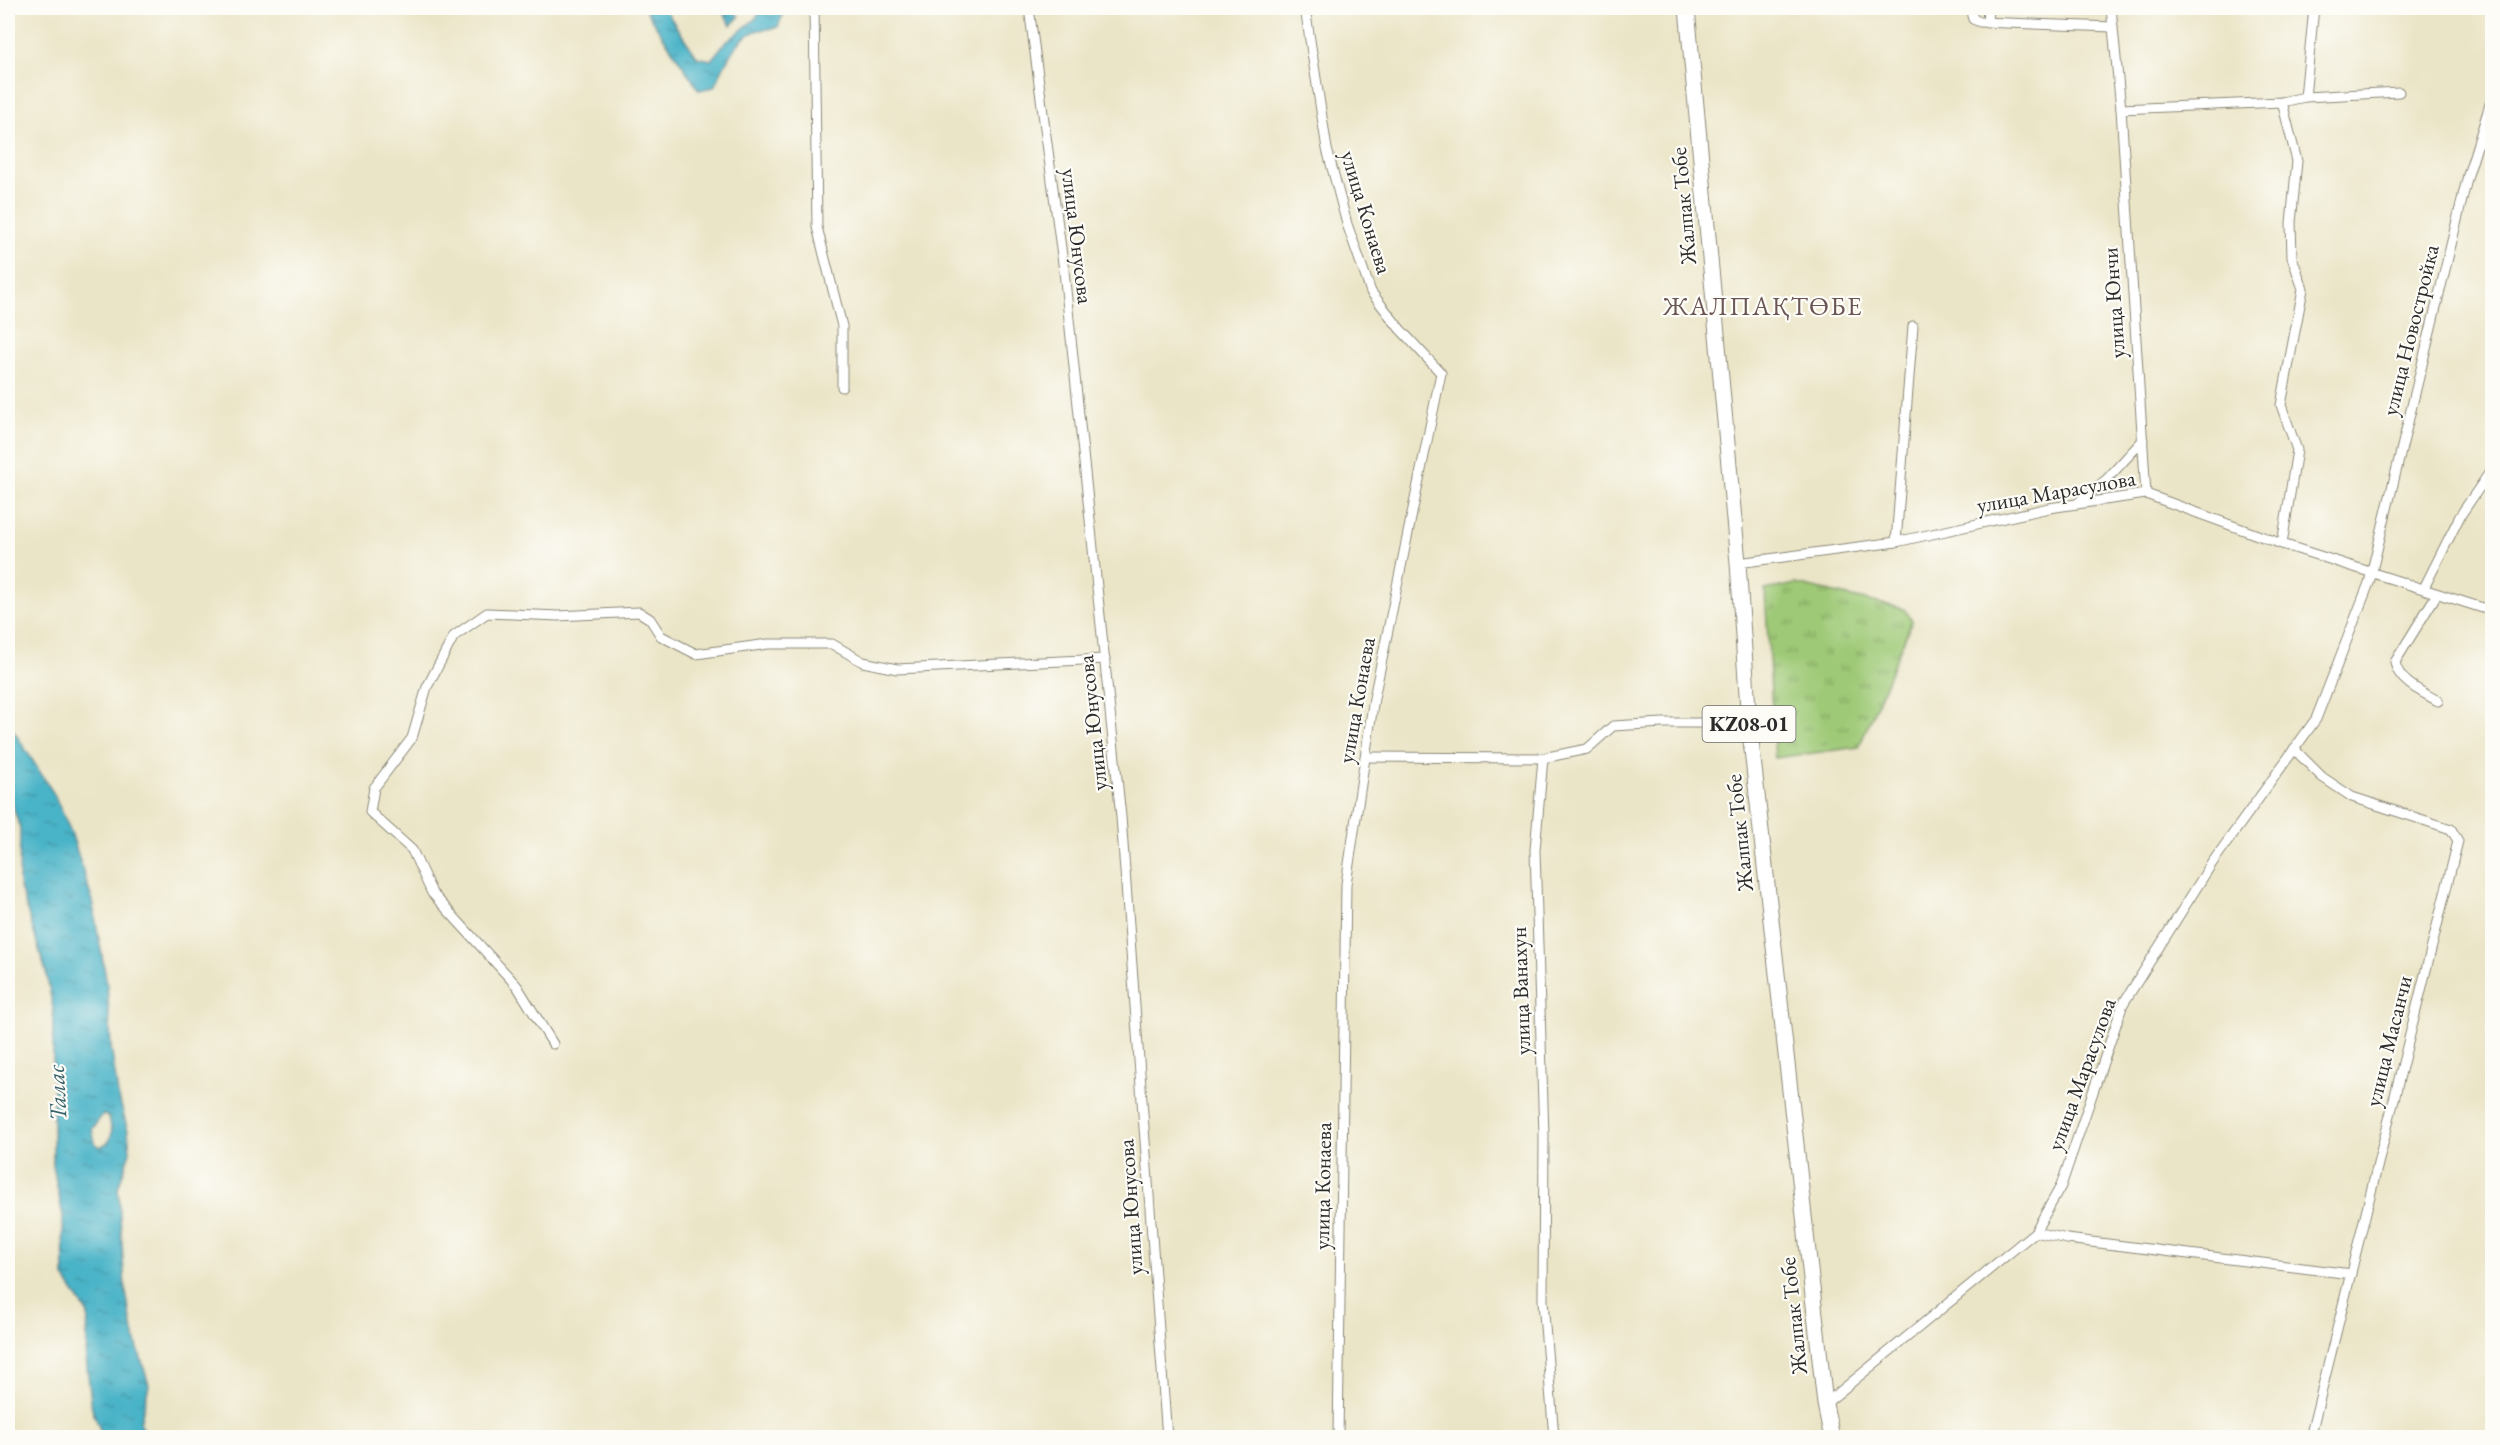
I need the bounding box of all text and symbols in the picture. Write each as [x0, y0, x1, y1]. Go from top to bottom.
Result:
street label: Жалпак Тобе [1664, 145, 1703, 267]
street label: улица Конаева [1334, 147, 1399, 278]
street label: улица Юнусова [1055, 167, 1100, 306]
street label: улица Новостройка [2375, 241, 2446, 419]
street label: улица Юнчи [2095, 246, 2132, 360]
district label: ЖАЛПАҚТӨБЕ [1662, 289, 1863, 323]
street label: улица Марасулова [1974, 463, 2138, 520]
street label: улица Конаева [1331, 634, 1382, 765]
street label: улица Юнусова [1071, 653, 1114, 792]
road number: KZ08-01 [1702, 706, 1796, 742]
street label: Жалпак Тобе [1719, 772, 1760, 894]
street label: улица Ванахун [1504, 926, 1537, 1056]
street label: улица Масанчи [2358, 972, 2419, 1110]
street label: улица Марасулова [2040, 993, 2123, 1155]
water label: Талас [40, 1064, 73, 1122]
street label: улица Конаева [1307, 1122, 1338, 1250]
street label: улица Юнусова [1111, 1138, 1150, 1276]
street label: Жалпак Тобе [1773, 1255, 1814, 1377]

